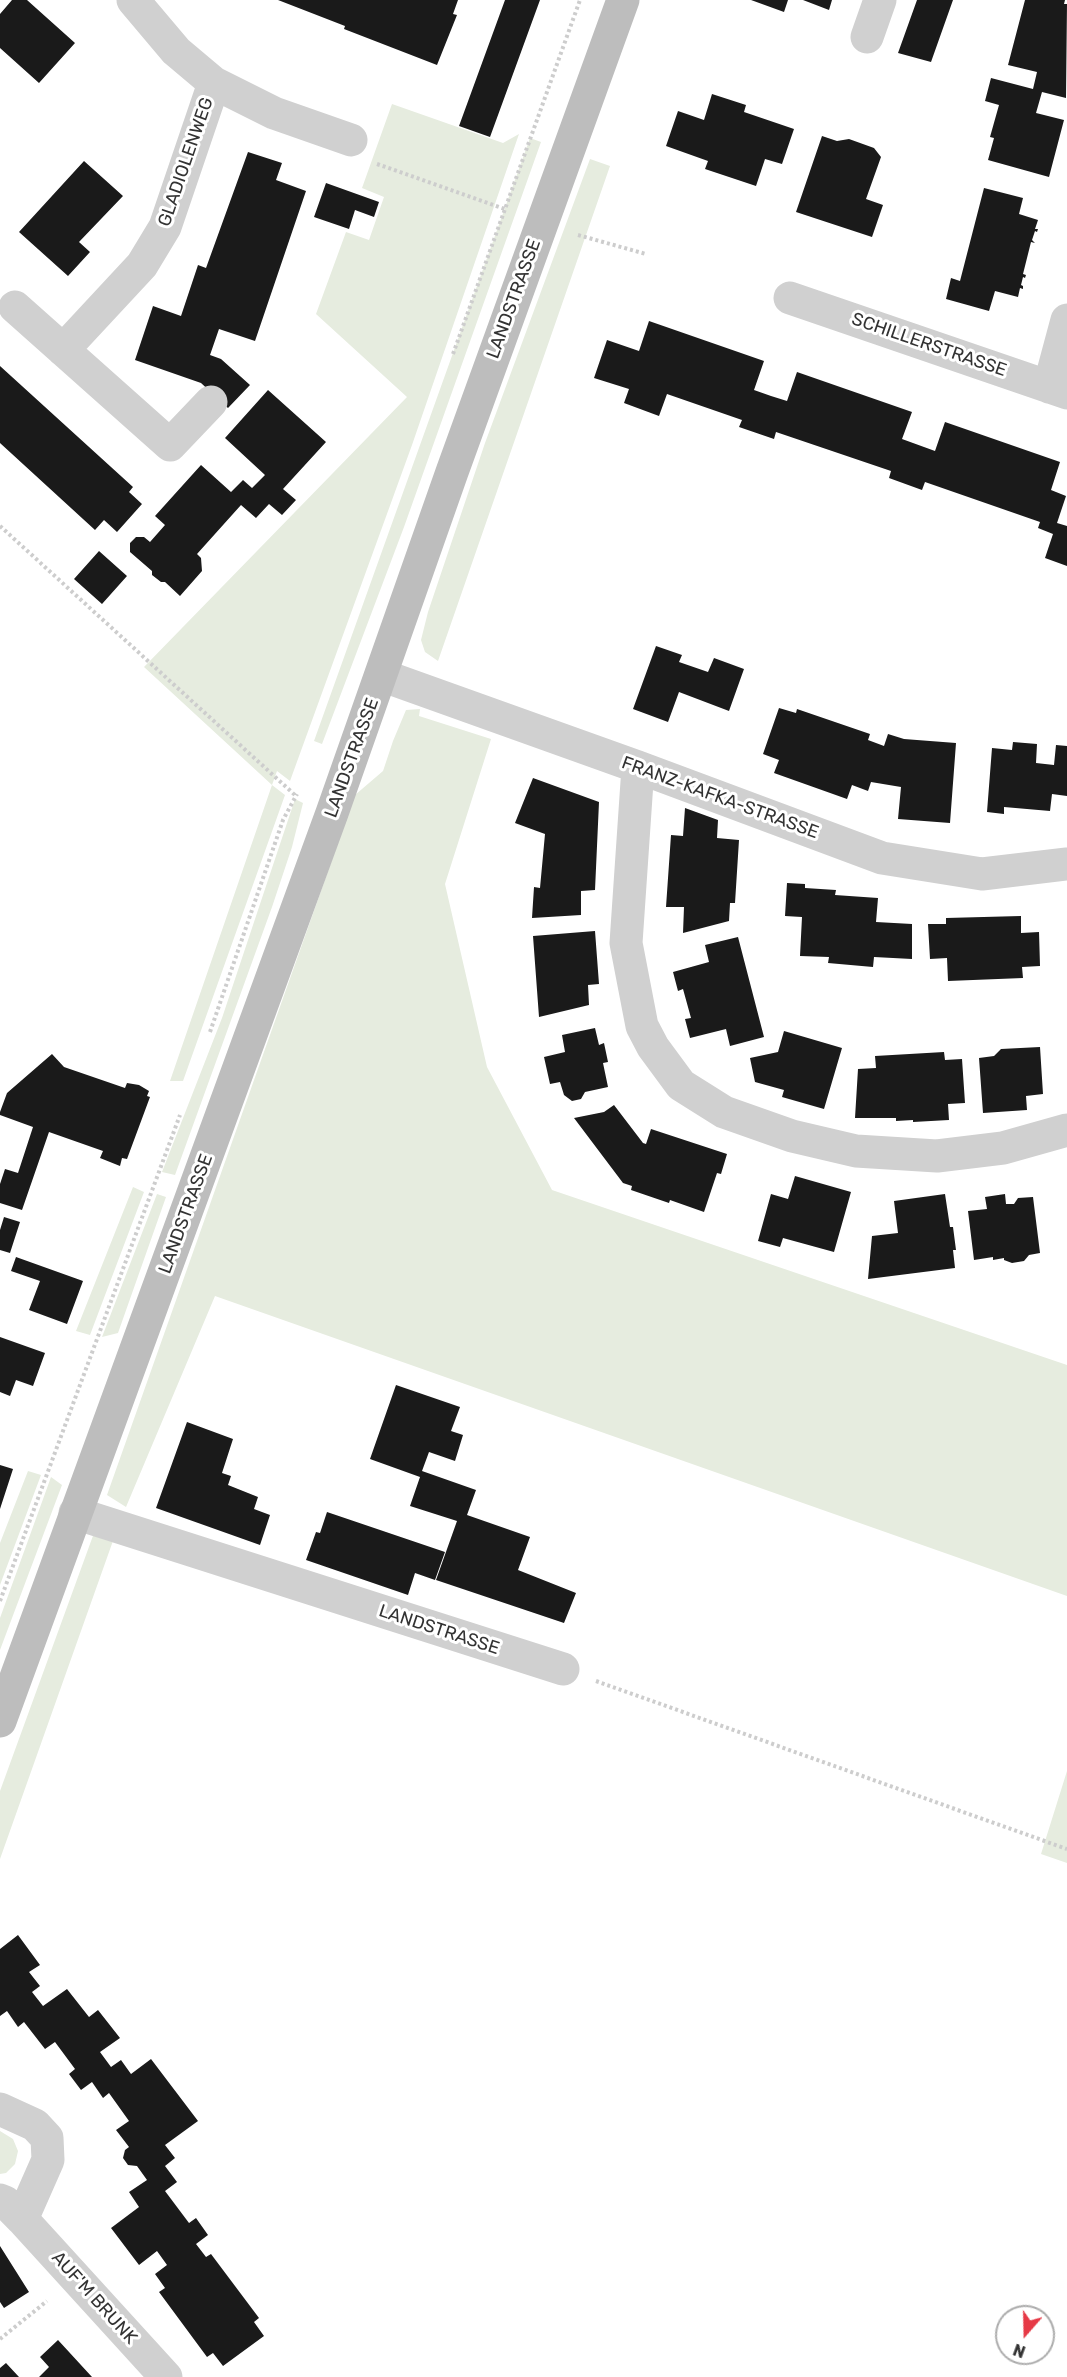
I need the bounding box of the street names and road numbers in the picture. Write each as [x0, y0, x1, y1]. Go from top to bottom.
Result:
street label: GLADIOLENWEG [154, 95, 218, 229]
street label: LANDSTRASSE [482, 236, 546, 362]
street label: SCHILLERSTRASSE [849, 308, 1009, 382]
street label: LANDSTRASSE [320, 695, 384, 821]
street label: FRANZ-KAFKA-STRASSE [619, 752, 821, 844]
street label: LANDSTRASSE [154, 1151, 218, 1277]
street label: LANDSTRASSE [376, 1600, 502, 1660]
street label: AUF'M BRUNK [47, 2247, 141, 2349]

